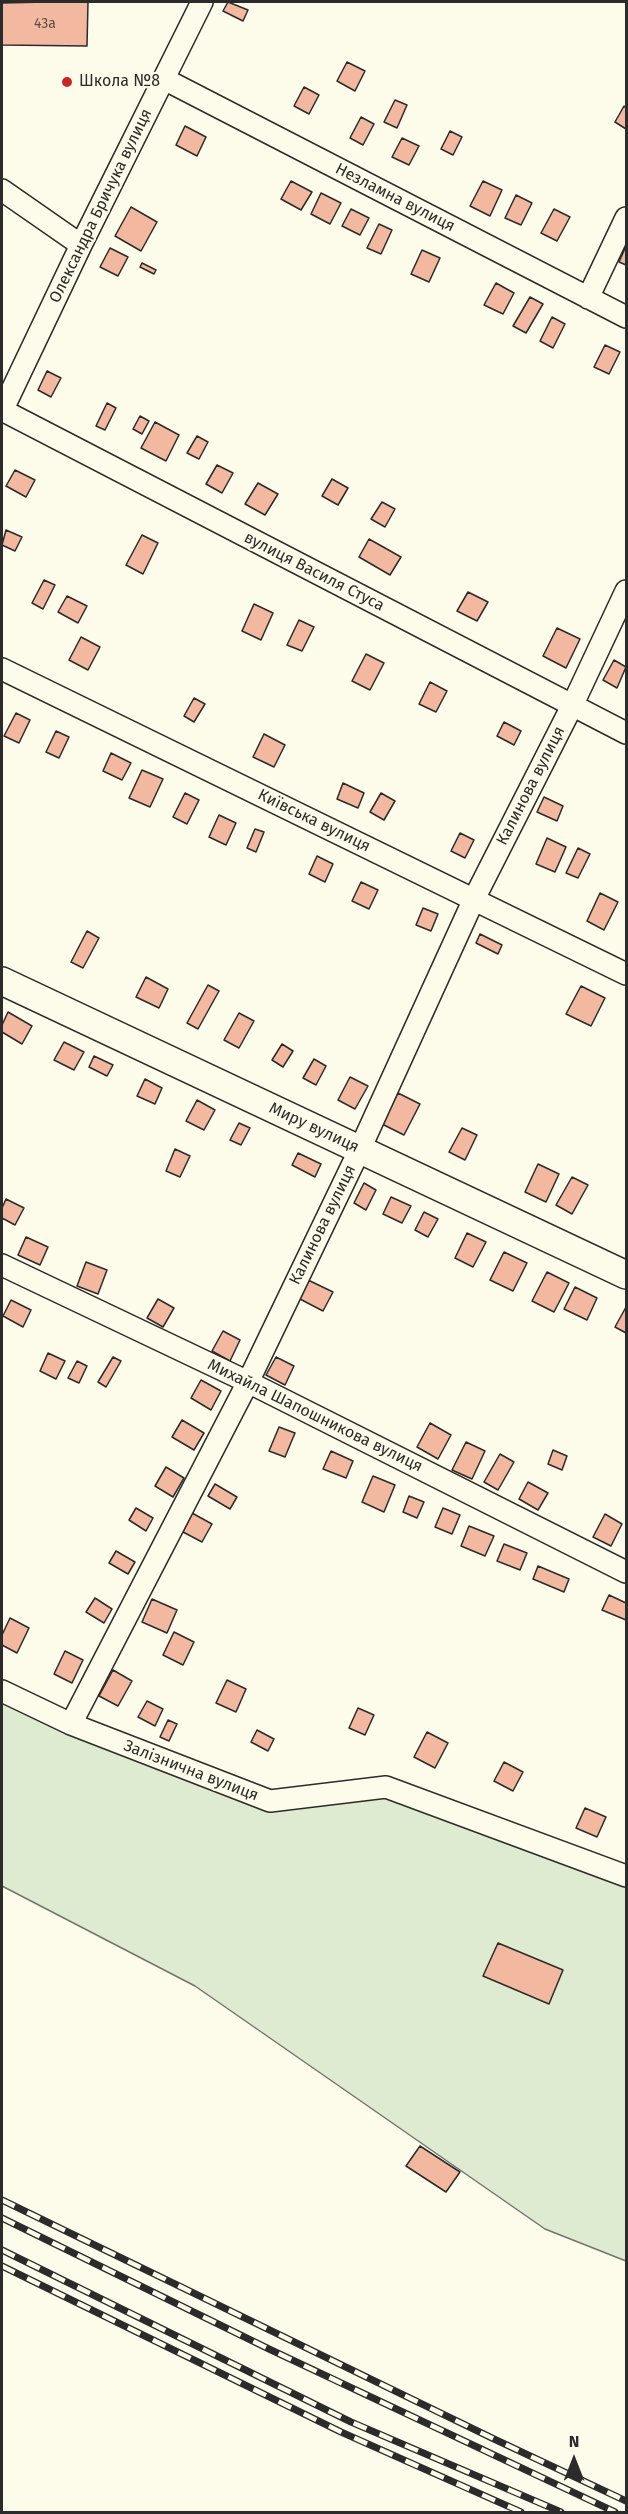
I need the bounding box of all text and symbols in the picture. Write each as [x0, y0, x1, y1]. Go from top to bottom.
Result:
house number: 43а [34, 16, 56, 32]
place label: Школа №8 [79, 72, 160, 92]
marker: Школа №8 [60, 75, 74, 89]
street label: Олександра Бричука вулиця [46, 106, 156, 306]
street label: Незламна вулиця [332, 160, 458, 236]
street label: вулиця Василя Стуса [241, 528, 387, 616]
street label: Калинова вулиця [493, 723, 569, 849]
street label: Київська вулиця [255, 785, 373, 857]
street label: Миру вулиця [266, 1099, 362, 1157]
street label: Калинова вулиця [286, 1162, 360, 1288]
street label: Михайла Шапошникова вулиця [204, 1355, 426, 1477]
street label: Залізнична вулиця [121, 1736, 261, 1806]
north arrow [544, 2430, 604, 2490]
text: N [569, 2432, 579, 2451]

